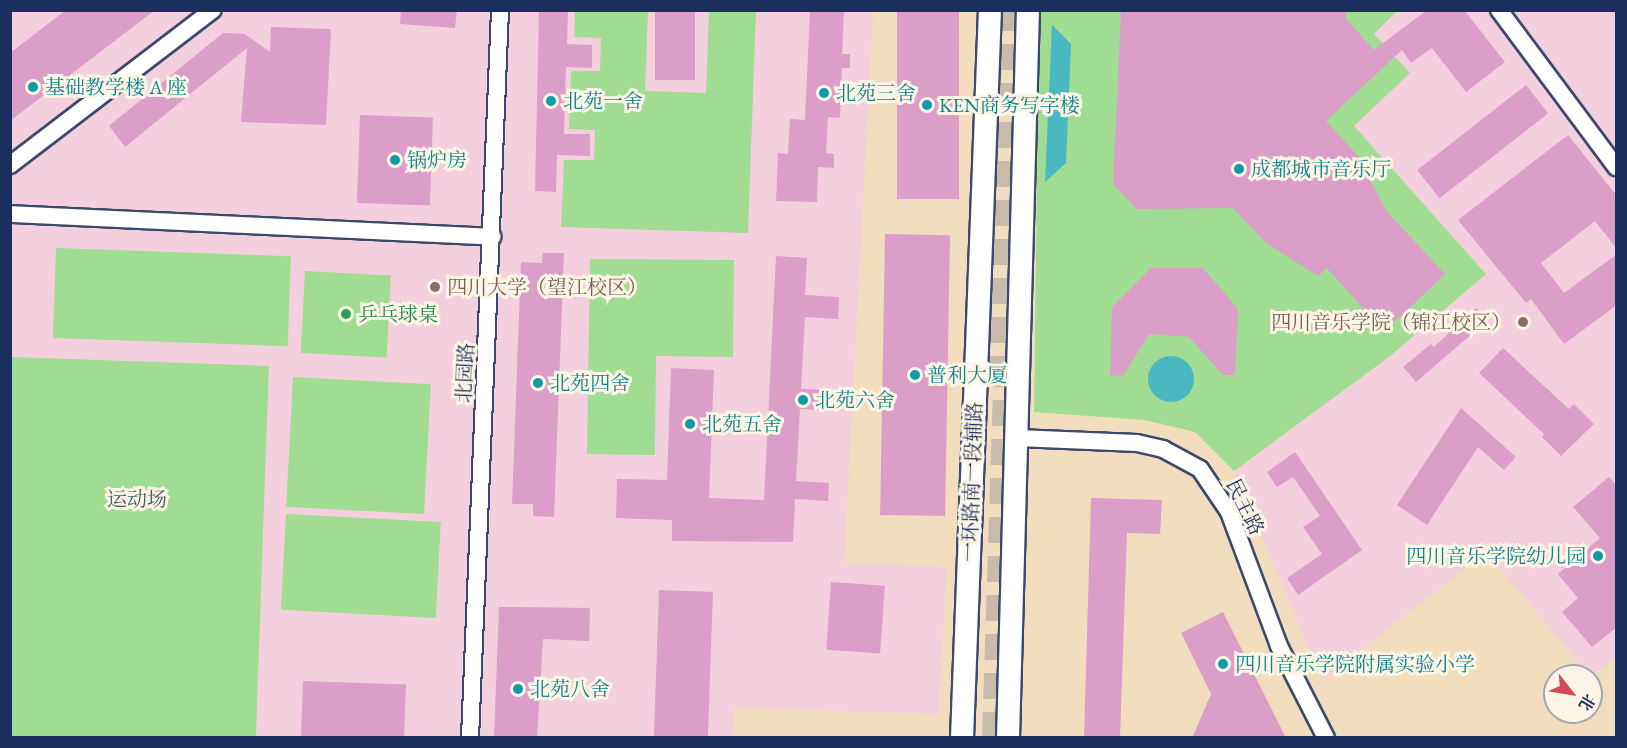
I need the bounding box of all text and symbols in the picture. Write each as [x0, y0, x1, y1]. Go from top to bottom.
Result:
place label: 基础教学楼 A 座 [45, 75, 187, 99]
marker: 基础教学楼 A 座 [26, 80, 40, 94]
place label: 北苑三舍 [836, 81, 916, 105]
marker: 北苑三舍 [817, 86, 831, 100]
place label: 北苑一舍 [563, 89, 643, 113]
place label: KEN商务写字楼 [939, 93, 1080, 117]
marker: 北苑一舍 [544, 94, 558, 108]
marker: KEN商务写字楼 [920, 98, 934, 112]
place label: 锅炉房 [407, 148, 467, 172]
marker: 锅炉房 [388, 153, 402, 167]
place label: 成都城市音乐厅 [1251, 157, 1391, 181]
marker: 成都城市音乐厅 [1232, 162, 1246, 176]
place label: 四川大学（望江校区） [447, 275, 647, 299]
marker: 四川大学（望江校区） [428, 280, 442, 294]
place label: 乒乓球桌 [358, 302, 438, 326]
marker: 乒乓球桌 [339, 307, 353, 321]
place label: 四川音乐学院（锦江校区） [1271, 310, 1511, 334]
marker: 四川音乐学院（锦江校区） [1516, 315, 1530, 329]
street label: 北园路 [451, 342, 479, 404]
place label: 普利大厦 [927, 363, 1007, 387]
marker: 普利大厦 [908, 368, 922, 382]
place label: 北苑四舍 [550, 371, 630, 395]
marker: 北苑四舍 [531, 376, 545, 390]
place label: 北苑六舍 [815, 388, 895, 412]
marker: 北苑六舍 [796, 393, 810, 407]
street label: 一环路南一段辅路 [957, 402, 987, 562]
place label: 北苑五舍 [702, 412, 782, 436]
marker: 北苑五舍 [683, 417, 697, 431]
street label: 民主路 [1221, 475, 1269, 539]
park label: 运动场 [107, 487, 167, 511]
place label: 四川音乐学院幼儿园 [1406, 544, 1586, 568]
marker: 四川音乐学院幼儿园 [1591, 549, 1605, 563]
place label: 四川音乐学院附属实验小学 [1235, 652, 1475, 676]
marker: 四川音乐学院附属实验小学 [1216, 657, 1230, 671]
north arrow [1543, 664, 1603, 724]
place label: 北苑八舍 [530, 677, 610, 701]
marker: 北苑八舍 [511, 682, 525, 696]
text: 北 [1574, 690, 1600, 715]

